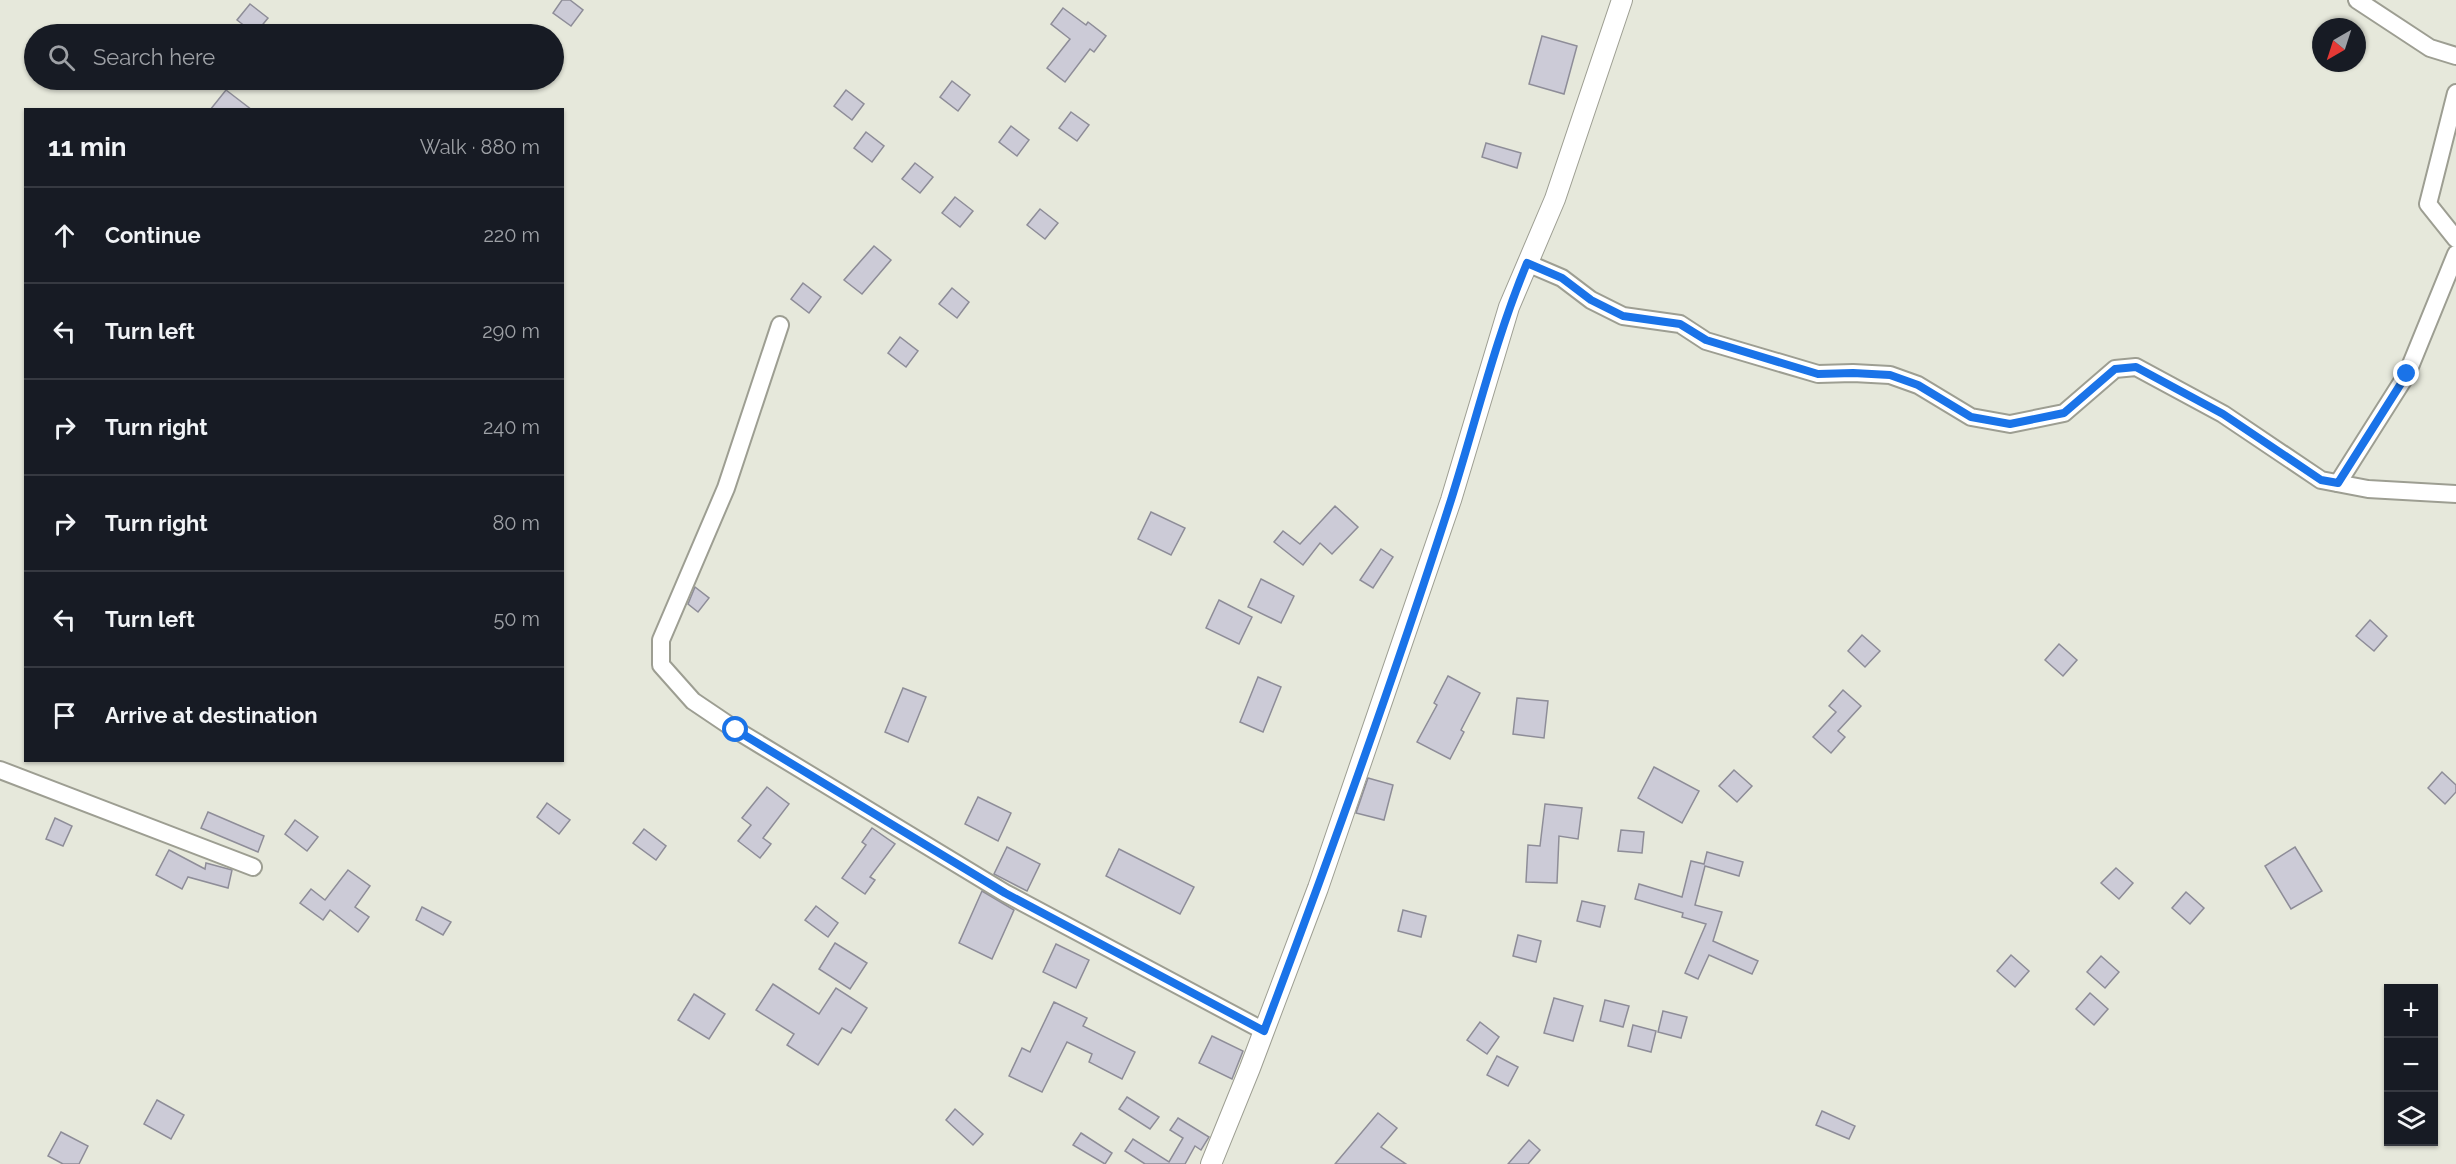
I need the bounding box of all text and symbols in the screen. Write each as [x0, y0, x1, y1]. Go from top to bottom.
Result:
north arrow [2312, 18, 2366, 72]
search box [24, 24, 564, 90]
icon: search [45, 41, 78, 74]
text: Search here [93, 44, 215, 70]
text: 11 min [48, 132, 126, 162]
text: Walk · 880 m [420, 135, 540, 159]
icon: ahead [48, 219, 81, 252]
text: Continue [105, 222, 201, 248]
text: 220 m [483, 223, 540, 247]
icon: left [48, 315, 81, 348]
text: Turn left [105, 318, 195, 344]
text: 290 m [482, 319, 540, 343]
route end [2393, 360, 2419, 386]
icon: right [48, 411, 81, 444]
text: Turn right [105, 414, 208, 440]
text: 240 m [483, 415, 540, 439]
icon: right [48, 507, 81, 540]
text: Turn right [105, 510, 208, 536]
text: 80 m [492, 511, 540, 535]
icon: left [48, 603, 81, 636]
text: Turn left [105, 606, 195, 632]
text: 50 m [493, 607, 540, 631]
icon: arrive [48, 699, 81, 732]
text: Arrive at destination [105, 702, 318, 728]
route start [722, 716, 748, 742]
map controls [2384, 984, 2438, 1146]
button: + [2384, 984, 2438, 1038]
button: − [2384, 1038, 2438, 1092]
button: layers [2384, 1092, 2438, 1146]

